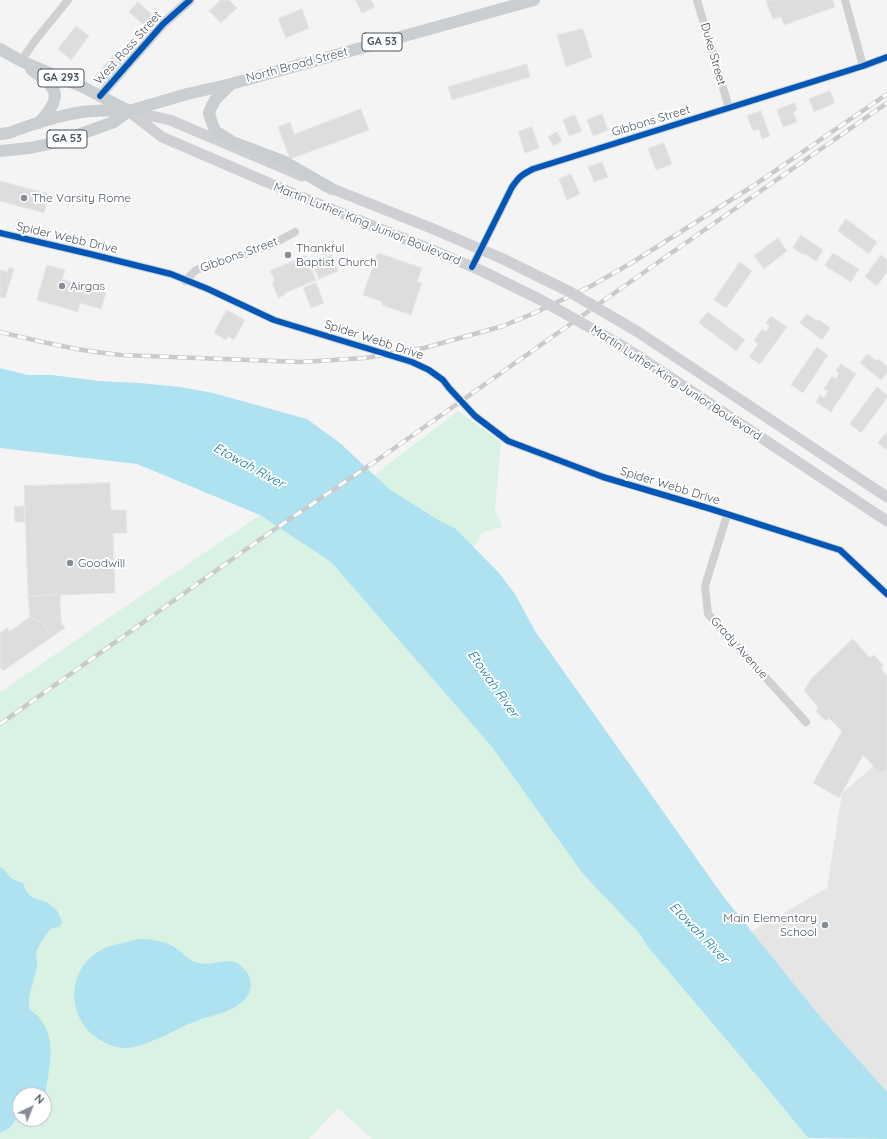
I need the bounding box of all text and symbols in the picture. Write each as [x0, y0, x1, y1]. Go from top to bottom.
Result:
street label: West Ross Street [91, 8, 165, 88]
street label: Duke Street [697, 21, 729, 87]
road number: GA 53 [362, 33, 402, 51]
street label: North Broad Street [245, 44, 349, 86]
road number: GA 293 [38, 69, 84, 87]
street label: Gibbons Street [610, 102, 692, 140]
road number: GA 53 [47, 130, 87, 148]
street label: Martin Luther King Junior Boulevard [271, 180, 463, 268]
place label: The Varsity Rome [32, 191, 131, 205]
marker: The Varsity Rome [19, 193, 29, 203]
street label: Spider Webb Drive [15, 219, 119, 257]
street label: Gibbons Street [198, 234, 280, 276]
place label: Thankful Baptist Church [296, 241, 377, 269]
marker: Thankful Baptist Church [283, 250, 293, 260]
place label: Airgas [70, 279, 105, 293]
marker: Airgas [57, 281, 67, 291]
street label: Spider Webb Drive [323, 317, 425, 363]
street label: Martin Luther King Junior Boulevard [588, 322, 764, 444]
water label: Etowah River [211, 440, 287, 492]
street label: Spider Webb Drive [618, 464, 722, 508]
place label: Goodwill [78, 556, 125, 570]
marker: Goodwill [65, 558, 75, 568]
street label: Grady Avenue [707, 614, 771, 682]
water label: Etowah River [464, 647, 522, 721]
water label: Etowah River [666, 899, 732, 967]
place label: Main Elementary School [723, 911, 817, 939]
marker: Main Elementary School [820, 920, 830, 930]
north arrow [12, 1087, 52, 1127]
text: N [32, 1091, 47, 1107]

